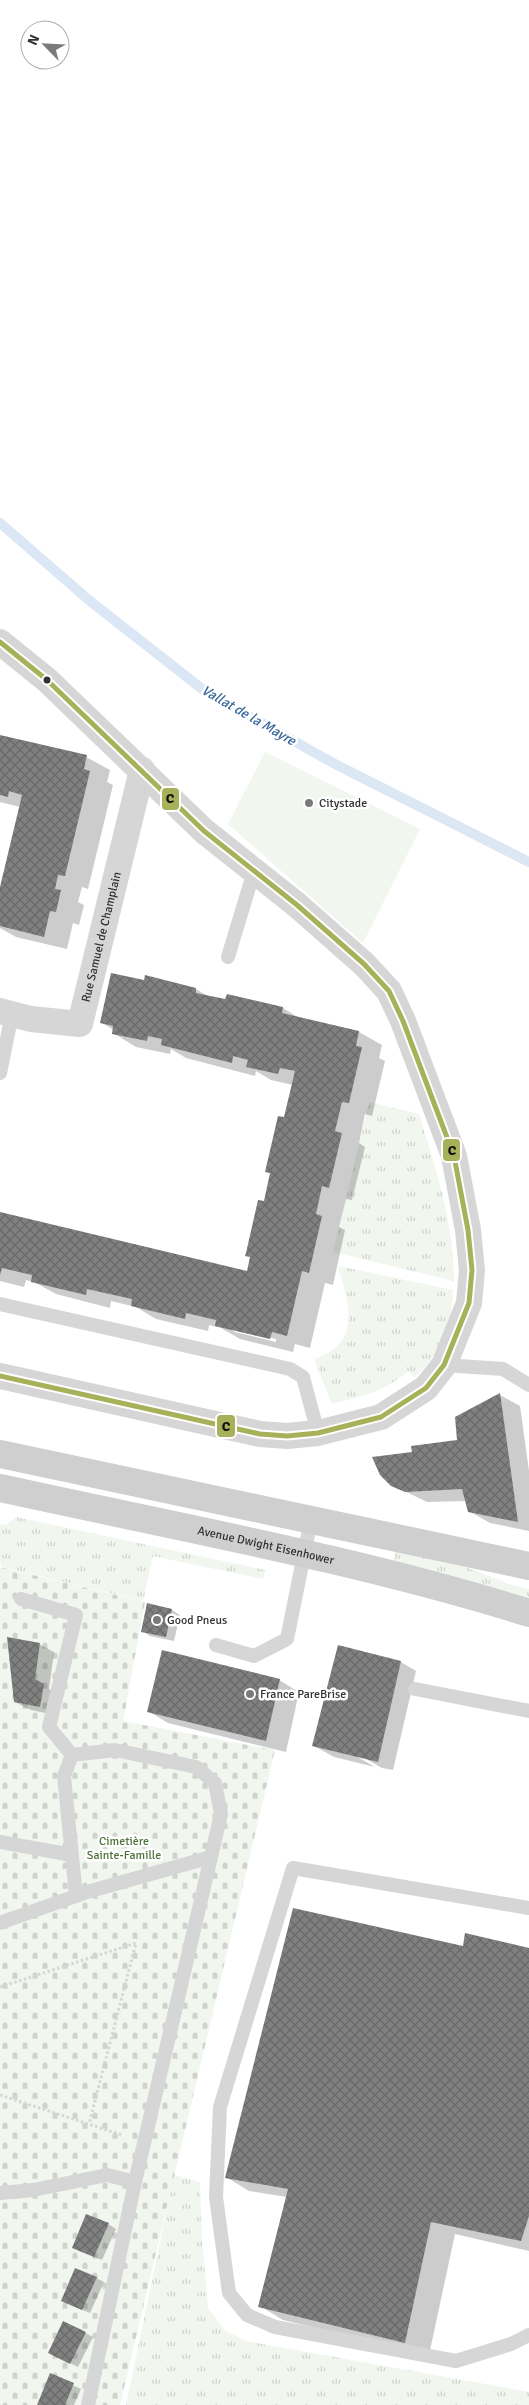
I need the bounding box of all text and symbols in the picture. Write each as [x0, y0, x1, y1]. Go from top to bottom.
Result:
north arrow [20, 20, 70, 70]
text: N [24, 32, 43, 48]
unlabelled marker [42, 675, 52, 685]
water label: Vallat de la Mayre [199, 682, 300, 750]
line badge: C [161, 787, 180, 811]
text: C [166, 790, 175, 807]
place label: Citystade [319, 796, 367, 811]
marker: Citystade [303, 797, 315, 809]
street label: Rue Samuel de Champlain [79, 870, 125, 1004]
line badge: C [442, 1138, 461, 1162]
text: C [448, 1142, 457, 1159]
line badge: C [216, 1414, 236, 1438]
text: C [222, 1418, 231, 1435]
street label: Avenue Dwight Eisenhower [196, 1523, 336, 1568]
place label: Good Pneus [167, 1613, 227, 1628]
marker: Good Pneus [151, 1614, 163, 1626]
place label: France PareBrise [260, 1687, 346, 1702]
marker: France PareBrise [244, 1688, 256, 1700]
park label: Cimetière Sainte-Famille [87, 1834, 161, 1863]

